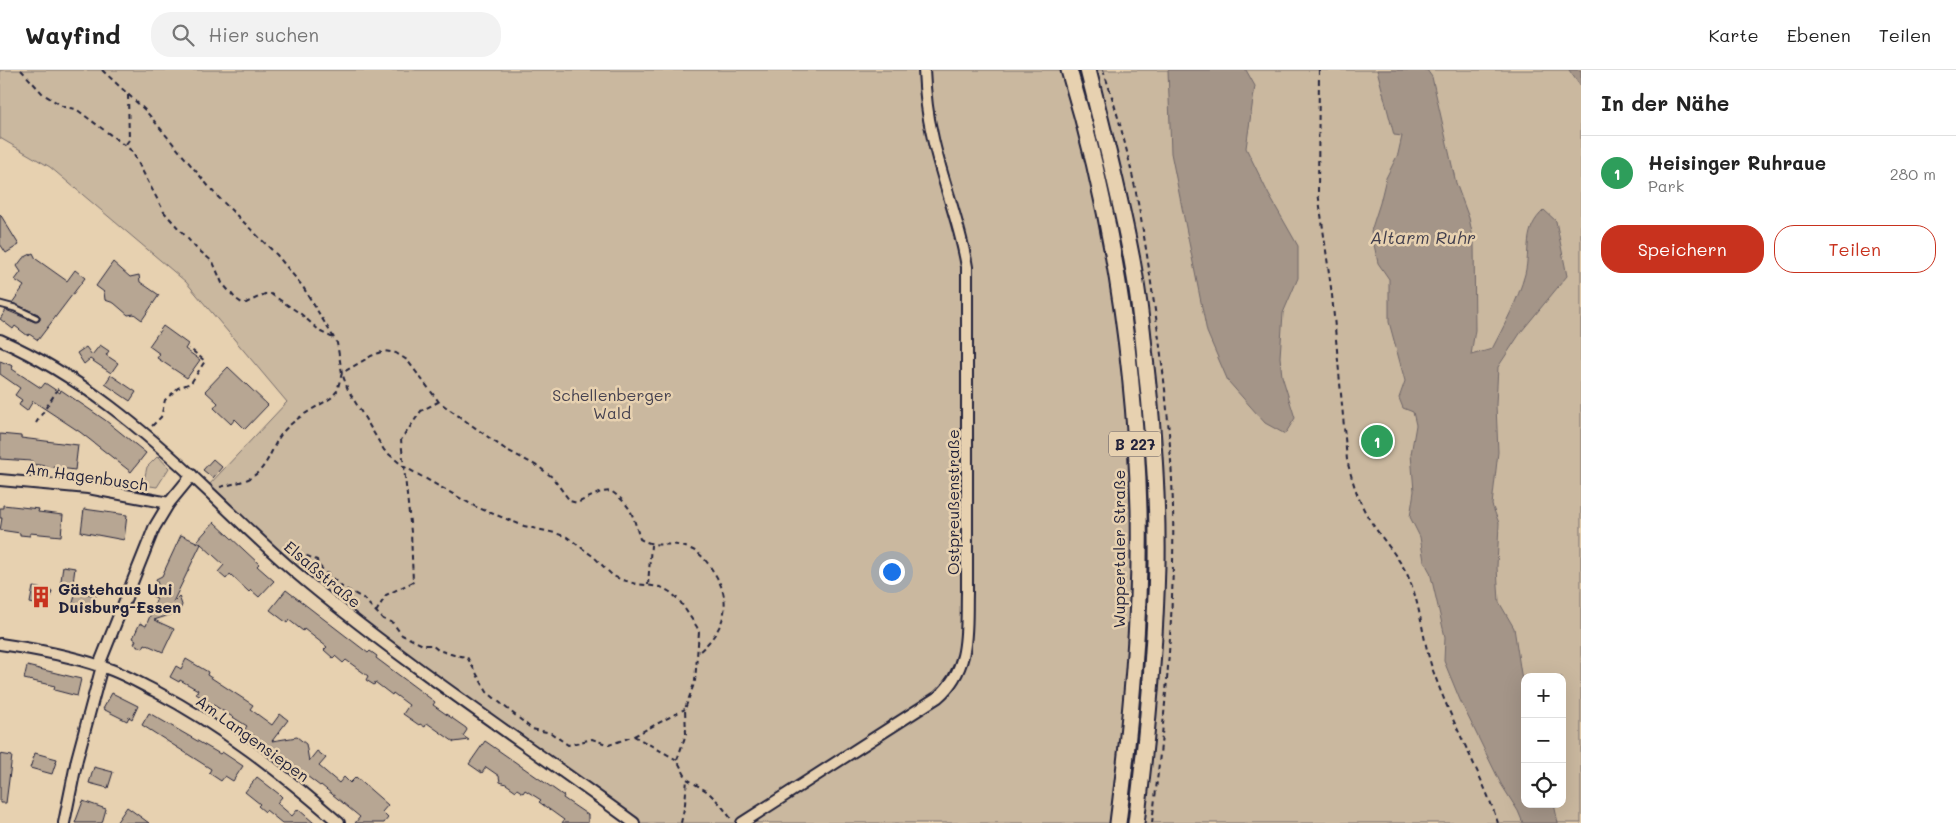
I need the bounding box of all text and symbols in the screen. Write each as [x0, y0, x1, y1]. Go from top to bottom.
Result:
search box [151, 12, 501, 57]
text: Wayfind [25, 19, 121, 50]
icon: search [169, 21, 197, 49]
text: Hier suchen [209, 22, 319, 47]
text: Karte [1708, 23, 1759, 47]
text: Ebenen [1787, 23, 1851, 47]
text: Teilen [1879, 23, 1931, 47]
text: In der Nähe [1601, 89, 1729, 116]
text: Heisinger Ruhraue [1648, 150, 1826, 175]
text: 1 [1613, 163, 1621, 184]
text: 280 m [1890, 163, 1936, 184]
text: Park [1648, 175, 1684, 196]
water label: Altarm Ruhr [1370, 225, 1476, 249]
button: Speichern [1601, 225, 1764, 273]
button: Teilen [1774, 225, 1936, 273]
park label: Schellenberger Wald [552, 384, 672, 423]
pin: 1 [1361, 422, 1393, 460]
street label: Ostpreußenstraße [942, 429, 963, 575]
road number: B 227 [1109, 432, 1161, 456]
street label: Am Hagenbusch [24, 457, 150, 495]
street label: Wuppertaler Straße [1108, 470, 1129, 628]
street label: Elsaßstraße [280, 536, 366, 612]
your location [879, 559, 905, 585]
place label: Gästehaus Uni Duisburg-Essen [58, 578, 181, 617]
building icon: Gästehaus Uni Duisburg-Essen [28, 584, 54, 610]
map controls [1521, 673, 1566, 808]
button: + [1521, 673, 1566, 718]
street label: Am Langensiepen [192, 690, 314, 786]
button: − [1521, 718, 1566, 763]
button: locate [1521, 763, 1566, 808]

